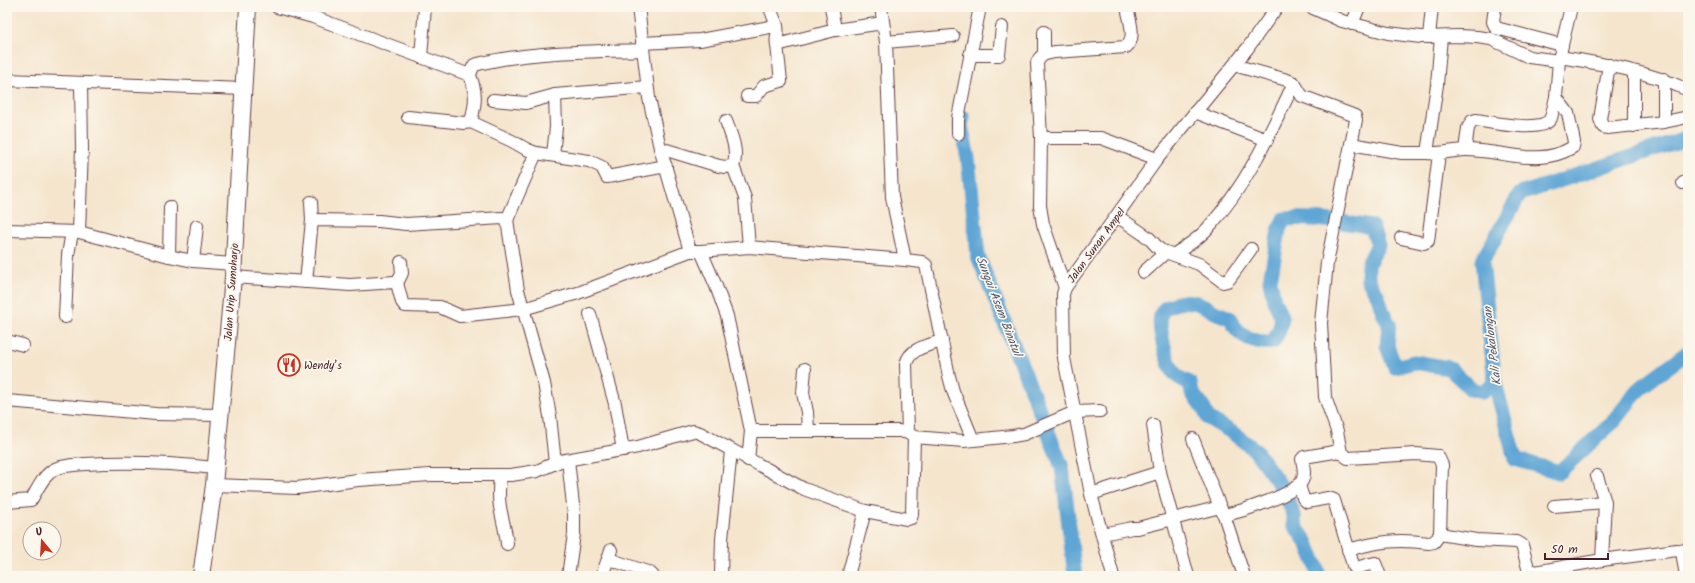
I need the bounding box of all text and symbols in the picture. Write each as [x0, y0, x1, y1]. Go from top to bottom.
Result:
street label: Jalan Sunan Ampel [1063, 204, 1130, 287]
street label: Jalan Urip Sumoharjo [220, 242, 244, 342]
water label: Sungai Asem Binatul [971, 253, 1027, 361]
water label: Kali Pekalongan [1478, 304, 1507, 386]
restaurant icon: Wendy’s [276, 352, 302, 378]
place label: Wendy’s [304, 357, 342, 375]
north arrow [22, 521, 62, 561]
text: U [33, 523, 46, 542]
scale bar [1545, 535, 1608, 561]
text: 50 m [1551, 540, 1578, 559]

